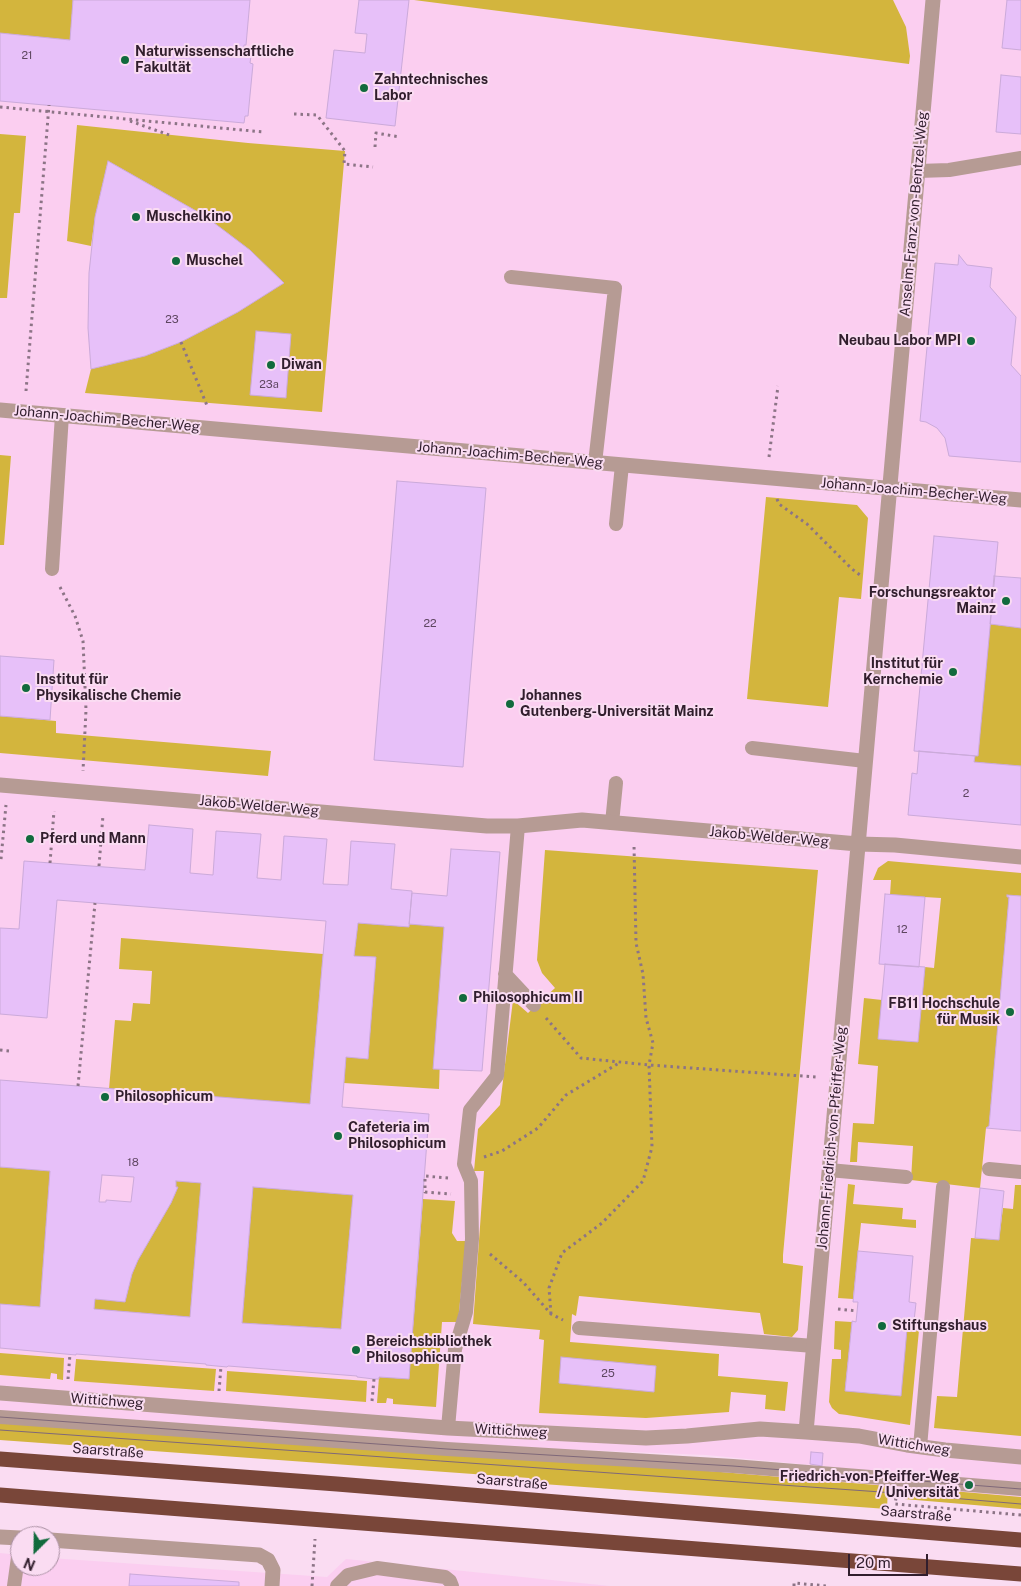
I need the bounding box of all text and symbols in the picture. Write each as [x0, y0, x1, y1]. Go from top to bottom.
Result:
place label: Naturwissenschaftliche Fakultät [135, 44, 294, 76]
house number: 21 [21, 49, 33, 63]
marker: Naturwissenschaftliche Fakultät [119, 54, 131, 66]
place label: Zahntechnisches Labor [374, 72, 488, 104]
marker: Zahntechnisches Labor [358, 82, 370, 94]
street label: Anselm-Franz-von-Bentzel-Weg [897, 111, 931, 317]
place label: Muschelkino [146, 209, 231, 225]
marker: Muschelkino [130, 211, 142, 223]
place label: Muschel [186, 253, 243, 269]
marker: Muschel [170, 255, 182, 267]
house number: 23 [165, 313, 179, 327]
place label: Neubau Labor MPI [838, 333, 961, 349]
marker: Neubau Labor MPI [965, 335, 977, 347]
place label: Diwan [281, 357, 322, 373]
marker: Diwan [265, 359, 277, 371]
house number: 23a [259, 378, 279, 392]
street label: Johann-Joachim-Becher-Weg [13, 402, 201, 436]
street label: Johann-Joachim-Becher-Weg [416, 438, 604, 472]
street label: Johann-Joachim-Becher-Weg [820, 474, 1008, 508]
place label: Forschungsreaktor Mainz [869, 585, 996, 618]
marker: Forschungsreaktor Mainz [1000, 595, 1012, 607]
house number: 22 [423, 617, 437, 631]
place label: Institut für Kernchemie [863, 656, 943, 689]
marker: Institut für Kernchemie [947, 666, 959, 678]
place label: Institut für Physikalische Chemie [36, 672, 181, 704]
marker: Institut für Physikalische Chemie [20, 682, 32, 694]
place label: Johannes Gutenberg-Universität Mainz [520, 688, 713, 720]
marker: Johannes Gutenberg-Universität Mainz [504, 698, 516, 710]
house number: 2 [963, 787, 969, 801]
street label: Jakob-Welder-Weg [198, 792, 320, 820]
street label: Jakob-Welder-Weg [708, 823, 830, 851]
place label: Pferd und Mann [40, 831, 146, 847]
marker: Pferd und Mann [24, 833, 36, 845]
house number: 12 [896, 923, 908, 937]
place label: Philosophicum II [473, 990, 583, 1006]
marker: Philosophicum II [457, 992, 469, 1004]
place label: FB11 Hochschule für Musik [888, 996, 1000, 1028]
marker: FB11 Hochschule für Musik [1004, 1006, 1016, 1018]
street label: Johann-Friedrich-von-Pfeiffer-Weg [814, 1025, 850, 1251]
place label: Philosophicum [115, 1089, 213, 1105]
marker: Philosophicum [99, 1091, 111, 1103]
place label: Cafeteria im Philosophicum [348, 1120, 446, 1152]
marker: Cafeteria im Philosophicum [332, 1130, 344, 1142]
house number: 18 [127, 1156, 139, 1170]
place label: Stiftungshaus [892, 1318, 987, 1334]
marker: Stiftungshaus [876, 1320, 888, 1332]
place label: Bereichsbibliothek Philosophicum [366, 1334, 492, 1366]
marker: Bereichsbibliothek Philosophicum [350, 1344, 362, 1356]
house number: 25 [601, 1367, 615, 1381]
street label: Wittichweg [70, 1390, 144, 1412]
street label: Wittichweg [474, 1421, 548, 1441]
street label: Wittichweg [877, 1431, 951, 1459]
street label: Saarstraße [72, 1440, 144, 1462]
place label: Friedrich-von-Pfeiffer-Weg / Universität [780, 1469, 959, 1501]
street label: Saarstraße [476, 1471, 548, 1493]
marker: Friedrich-von-Pfeiffer-Weg / Universität [963, 1479, 975, 1491]
street label: Saarstraße [880, 1503, 952, 1525]
north arrow [10, 1526, 60, 1576]
scale bar [851, 1544, 931, 1576]
text: N [21, 1554, 38, 1573]
text: 20 m [856, 1554, 891, 1571]

